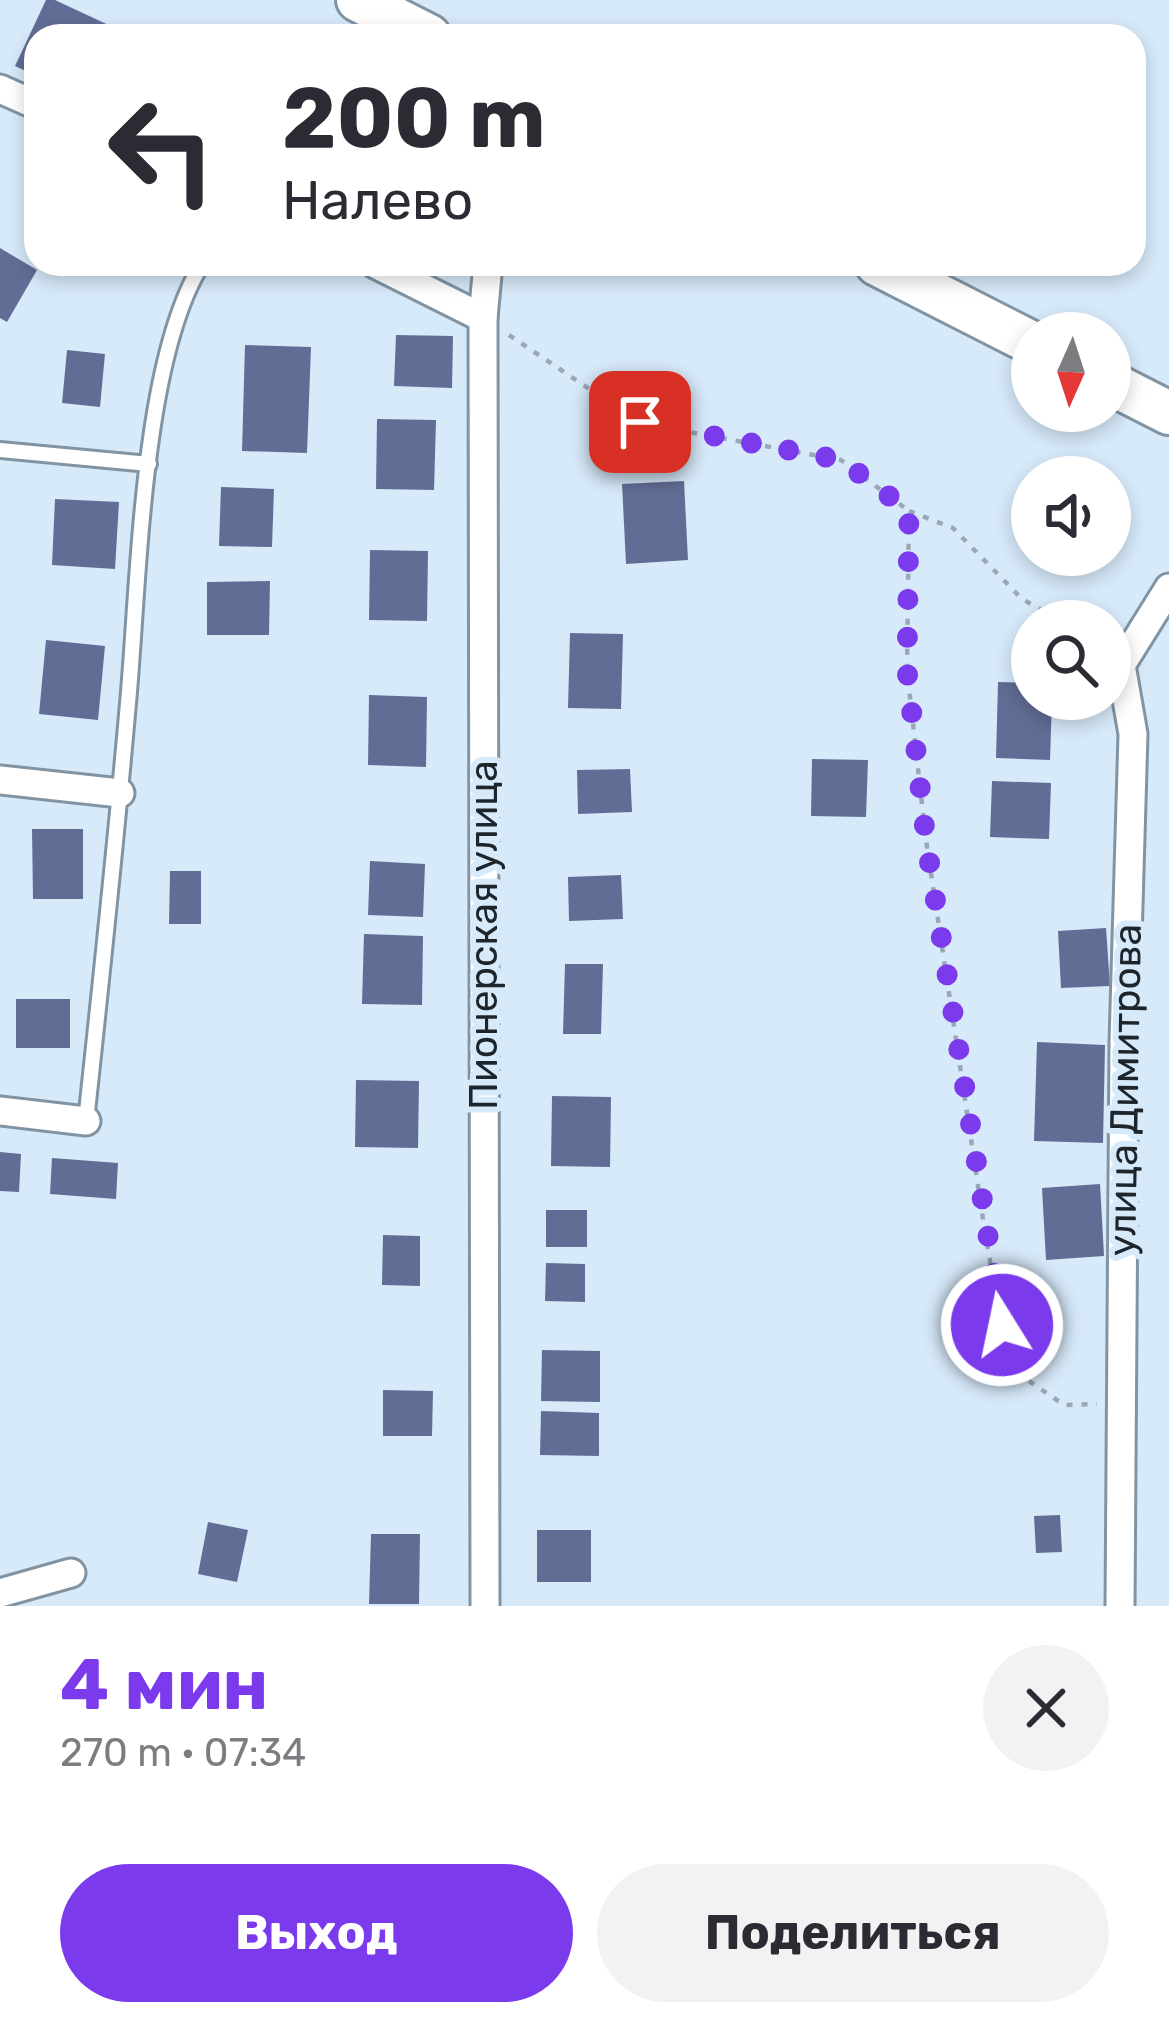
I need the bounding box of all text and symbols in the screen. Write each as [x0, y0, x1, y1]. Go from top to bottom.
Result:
text: 200 m [282, 68, 546, 168]
icon: left [84, 72, 240, 228]
text: Налево [282, 169, 473, 233]
north arrow [1011, 312, 1131, 432]
map controls [1011, 312, 1131, 720]
pin [589, 371, 691, 473]
icon: arrive [607, 389, 673, 455]
button: sound [1011, 456, 1131, 576]
button: search [1011, 600, 1131, 720]
street label: Пионерская улица [461, 760, 507, 1110]
street label: улица Димитрова [1099, 923, 1151, 1257]
position arrow [939, 1262, 1065, 1388]
text: 4 мин [60, 1642, 269, 1727]
button: close [983, 1645, 1109, 1771]
text: 270 m · 07:34 [60, 1730, 306, 1776]
button: Выход [60, 1864, 573, 2002]
button: Поделиться [597, 1864, 1109, 2002]

